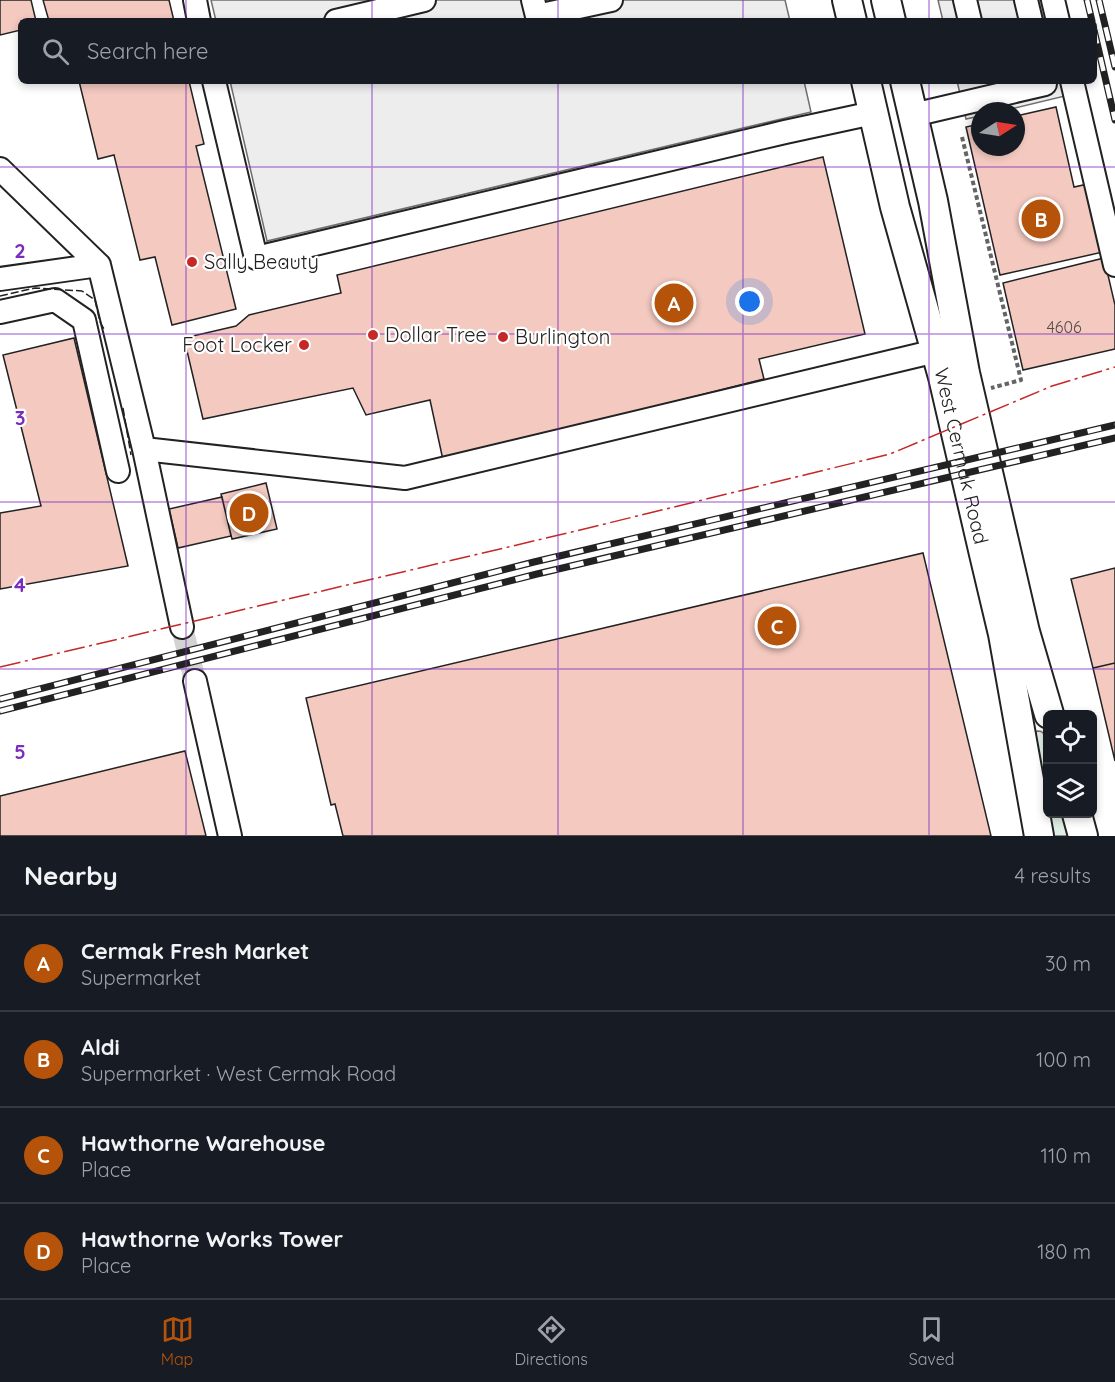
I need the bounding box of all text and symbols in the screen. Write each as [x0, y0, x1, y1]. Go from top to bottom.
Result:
search box [18, 18, 1097, 84]
icon: search [39, 35, 72, 68]
text: Search here [87, 37, 208, 65]
north arrow [971, 102, 1025, 156]
pin: B [1022, 196, 1060, 242]
text: 2 [14, 238, 26, 263]
place label: Sally Beauty [204, 249, 319, 274]
marker: Sally Beauty [185, 255, 199, 269]
pin: A [654, 280, 694, 326]
your location [735, 287, 764, 316]
house number: 4606 [1046, 317, 1082, 337]
place label: Dollar Tree [385, 322, 487, 347]
place label: Burlington [515, 324, 610, 349]
marker: Dollar Tree [366, 328, 380, 342]
marker: Burlington [496, 330, 510, 344]
place label: Foot Locker [182, 332, 292, 357]
marker: Foot Locker [297, 338, 311, 352]
street label: West Cermak Road [929, 365, 994, 546]
text: 3 [15, 405, 25, 430]
pin: D [230, 490, 268, 536]
text: 4 [14, 572, 26, 597]
pin: C [758, 604, 796, 648]
map controls [1043, 710, 1097, 818]
button: locate [1043, 710, 1097, 764]
text: 5 [14, 739, 26, 764]
button: layers [1043, 764, 1097, 818]
text: Nearby [24, 859, 118, 892]
text: 4 results [1015, 863, 1091, 888]
text: Cermak Fresh Market [81, 937, 309, 965]
text: A [37, 951, 50, 976]
text: 30 m [1045, 951, 1091, 976]
text: Supermarket [81, 965, 201, 990]
text: Aldi [81, 1033, 120, 1061]
text: B [37, 1047, 50, 1072]
text: 100 m [1036, 1047, 1091, 1072]
text: Supermarket · West Cermak Road [81, 1061, 396, 1086]
text: Hawthorne Warehouse [81, 1129, 325, 1157]
text: C [37, 1143, 50, 1168]
text: 110 m [1041, 1143, 1091, 1168]
text: Place [81, 1157, 131, 1182]
text: Hawthorne Works Tower [81, 1225, 343, 1253]
text: D [36, 1239, 51, 1264]
text: 180 m [1037, 1239, 1091, 1264]
text: Place [81, 1253, 131, 1278]
tab: Map [161, 1313, 194, 1369]
tab: Directions [515, 1313, 588, 1369]
tab: Saved [909, 1313, 954, 1369]

